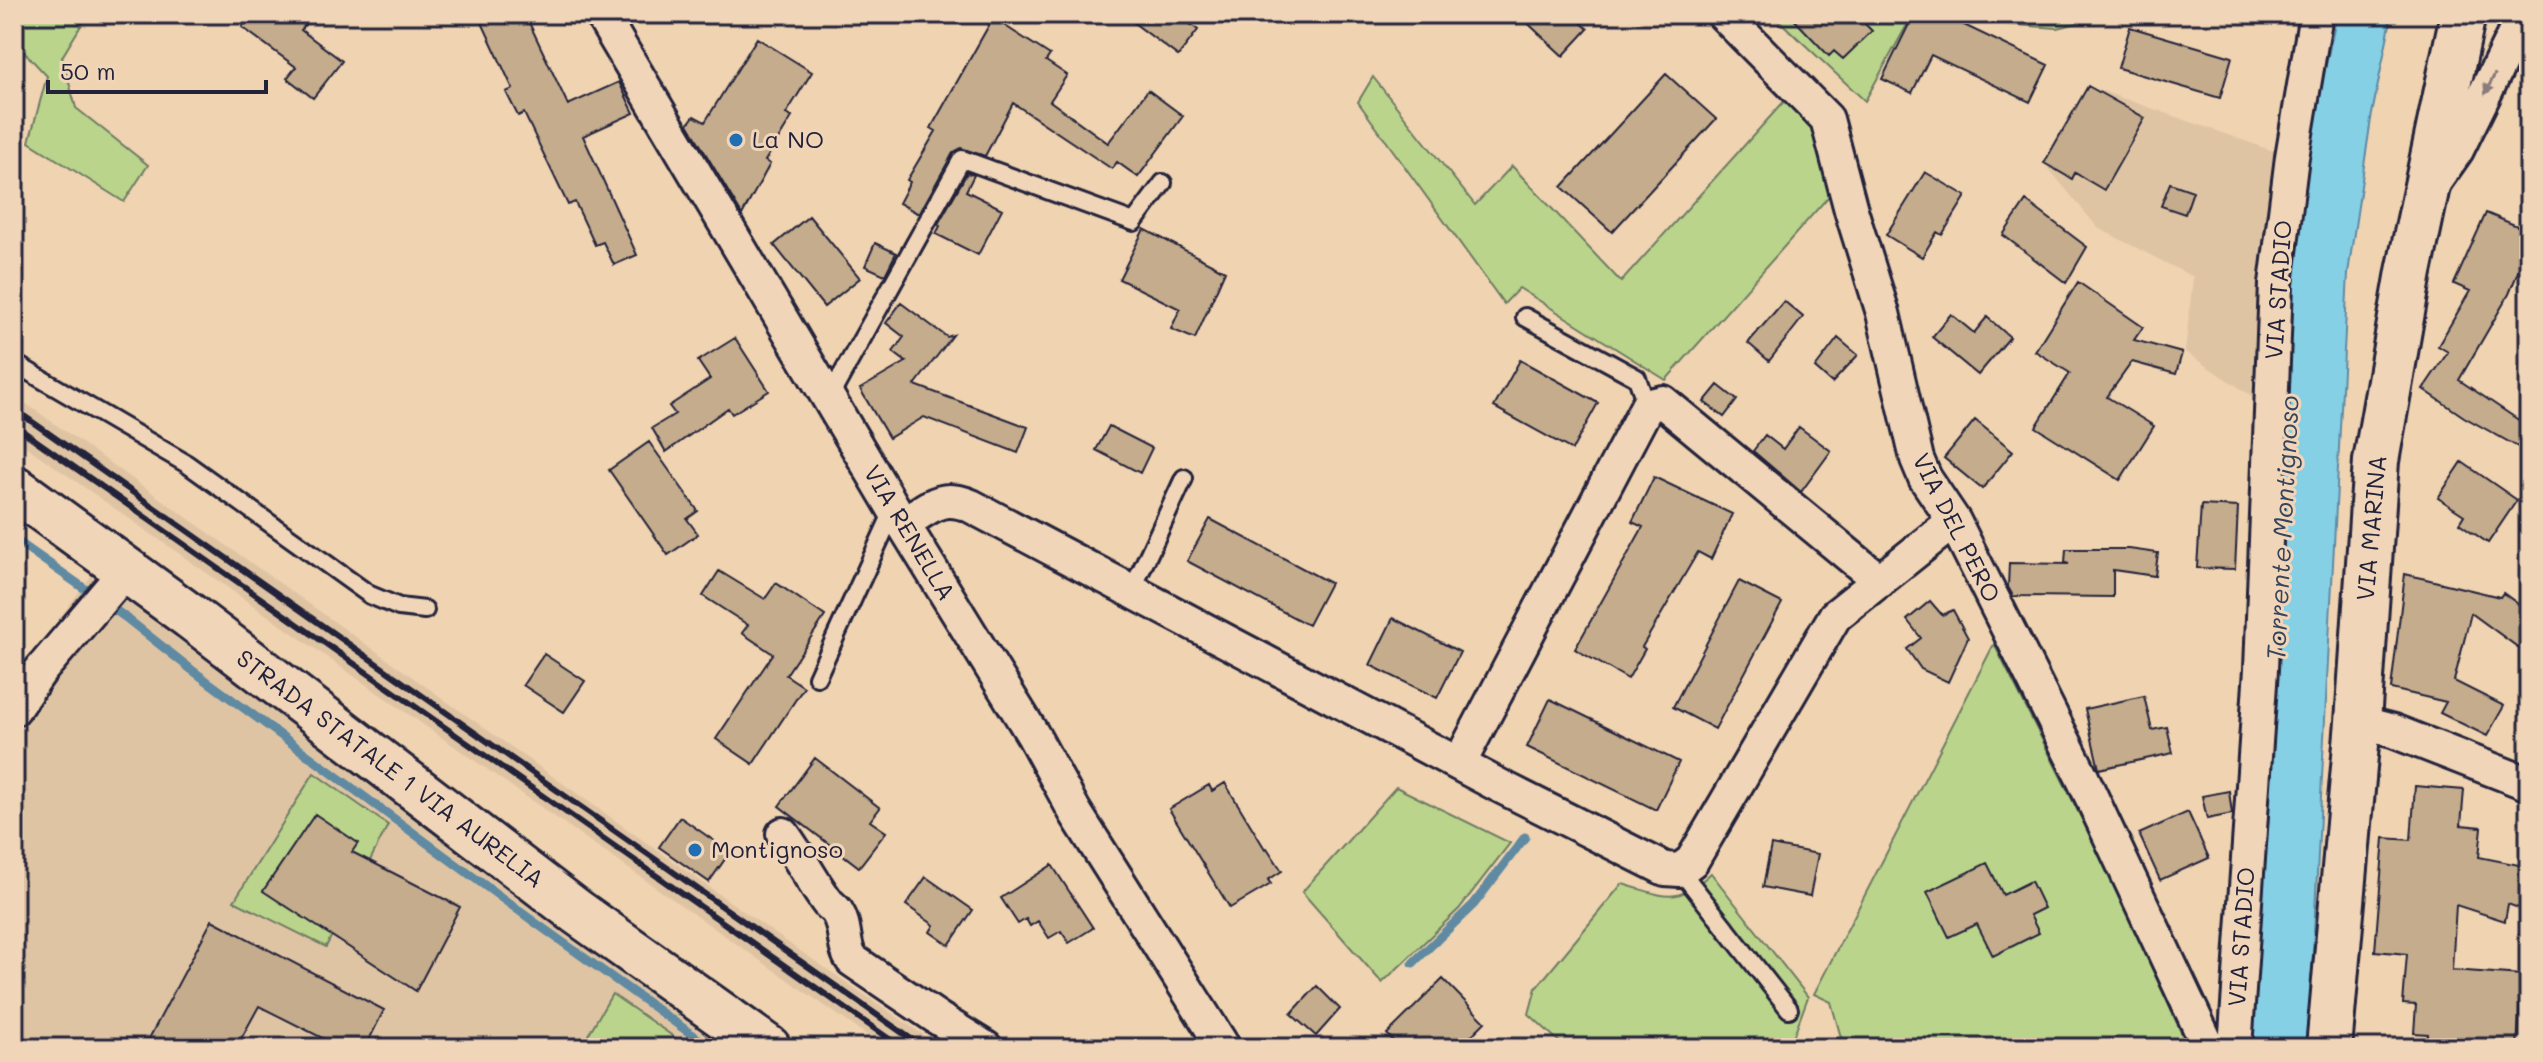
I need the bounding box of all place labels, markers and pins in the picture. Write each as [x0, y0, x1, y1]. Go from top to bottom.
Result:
place label: La NO [752, 123, 824, 154]
marker: La NO [727, 131, 745, 149]
place label: Montignoso [711, 833, 843, 864]
marker: Montignoso [686, 841, 704, 859]

